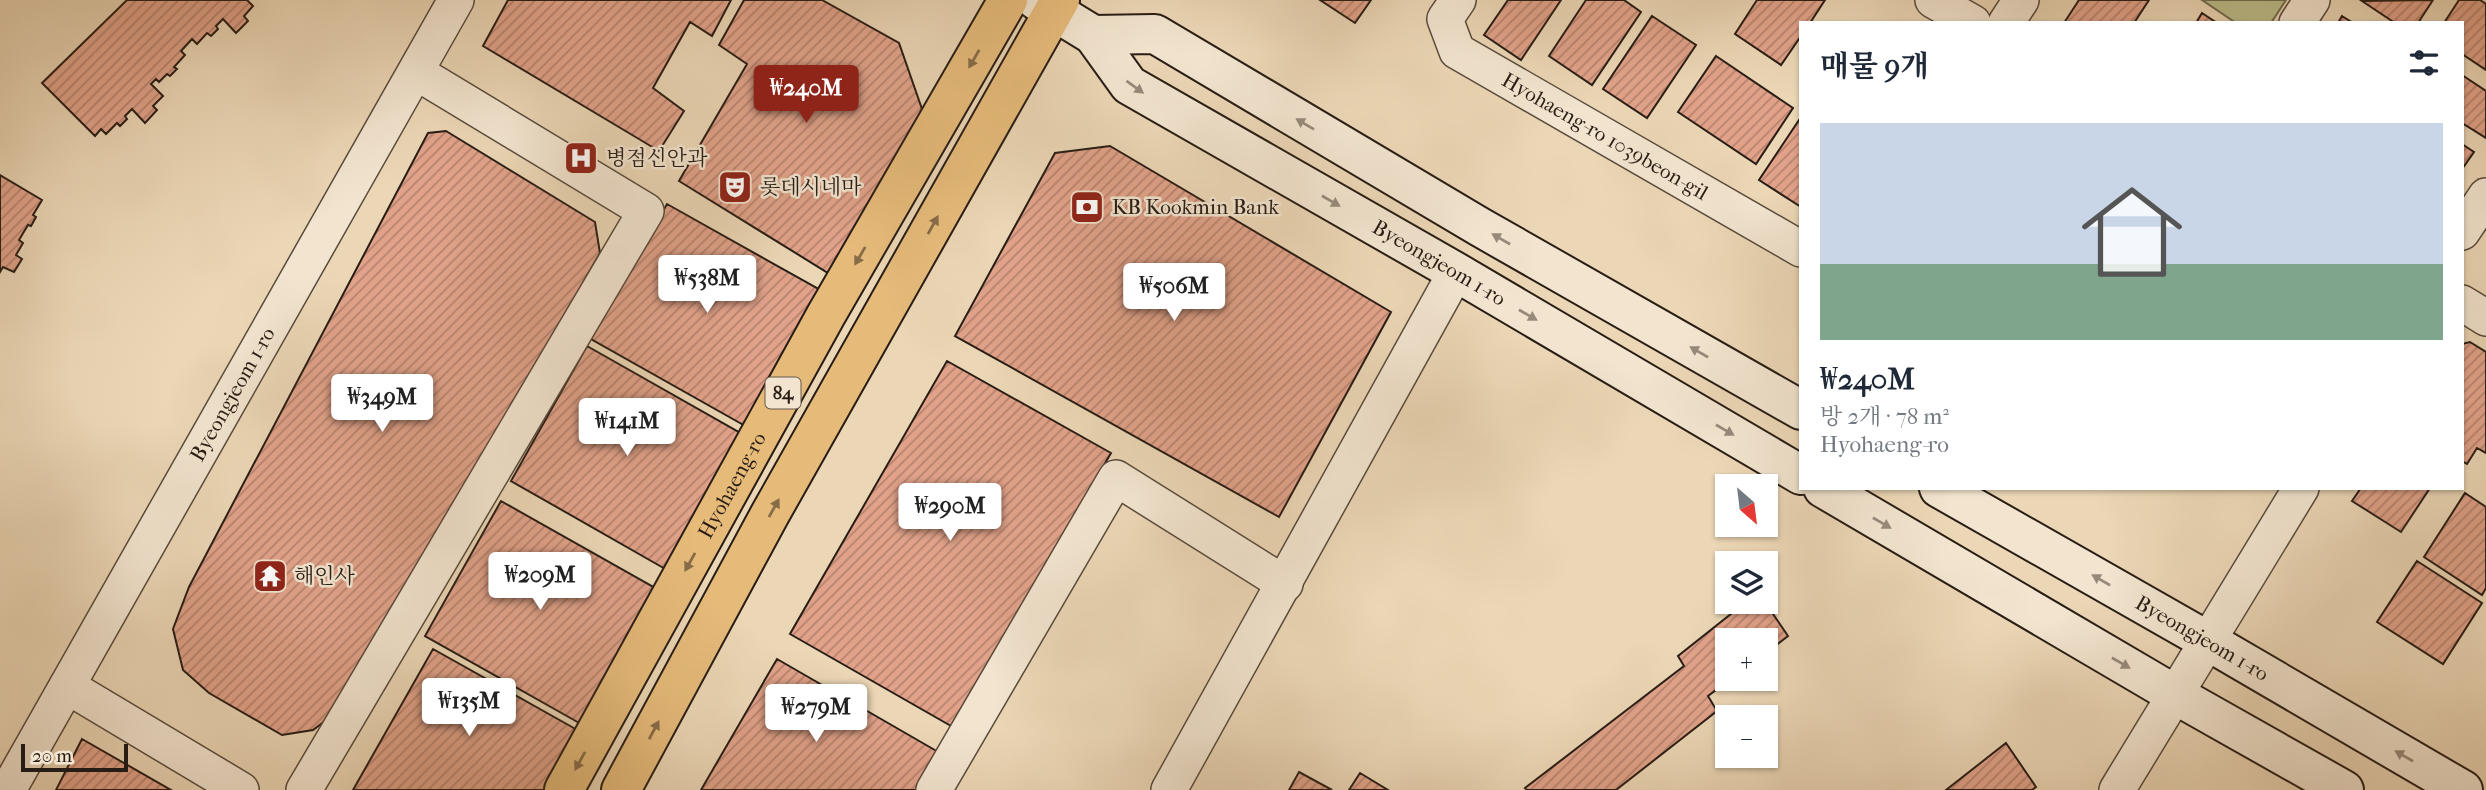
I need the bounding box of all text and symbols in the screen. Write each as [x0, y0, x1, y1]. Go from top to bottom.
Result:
icon: filters [2405, 44, 2443, 82]
text: 매물 9개 [1820, 49, 1929, 84]
one-way arrow [968, 50, 980, 69]
pin: ₩240M [757, 66, 855, 125]
street label: Hyohaeng-ro 1039beon-gil [1498, 67, 1712, 205]
text: ₩240M [770, 74, 842, 101]
one-way arrow [1126, 80, 1144, 94]
one-way arrow [1296, 117, 1315, 130]
hospital icon: 병점신안과 [562, 139, 600, 177]
place label: 병점신안과 [606, 146, 708, 170]
theatre icon: 롯데시네마 [716, 168, 754, 206]
icon: home [2069, 169, 2195, 295]
place label: 롯데시네마 [760, 175, 862, 199]
bank icon: KB Kookmin Bank [1068, 188, 1106, 226]
place label: KB Kookmin Bank [1112, 195, 1279, 219]
one-way arrow [1322, 195, 1341, 207]
one-way arrow [927, 215, 939, 234]
street label: Byeongjeom 1-ro [1368, 215, 1510, 311]
one-way arrow [1491, 234, 1511, 246]
one-way arrow [854, 247, 866, 266]
pin: ₩538M [658, 256, 756, 315]
text: ₩538M [674, 264, 740, 291]
pin: ₩506M [1125, 264, 1223, 323]
text: ₩506M [1139, 272, 1209, 299]
one-way arrow [1519, 309, 1538, 321]
street label: Byeongjeom 1-ro [185, 323, 280, 465]
one-way arrow [1689, 346, 1708, 358]
text: ₩240M [1820, 362, 1915, 397]
pin: ₩349M [333, 374, 431, 434]
road number: 84 [766, 378, 800, 408]
text: ₩349M [347, 383, 417, 410]
pin: ₩141M [578, 398, 676, 458]
text: 방 2개 · 78 m² [1820, 403, 1949, 430]
text: ₩141M [595, 407, 659, 434]
one-way arrow [1715, 424, 1734, 436]
street label: Hyohaeng-ro [693, 428, 771, 543]
text: Hyohaeng-ro [1820, 431, 1949, 458]
north arrow [1715, 474, 1778, 537]
map controls [1715, 474, 1778, 768]
pin: ₩290M [901, 484, 999, 543]
text: ₩290M [914, 492, 986, 519]
one-way arrow [768, 499, 780, 518]
one-way arrow [1873, 517, 1892, 529]
button: layers [1715, 551, 1778, 614]
pin: ₩209M [491, 552, 589, 612]
one-way arrow [684, 552, 696, 572]
temple icon: 해인사 [251, 557, 289, 595]
text: ₩209M [504, 561, 576, 588]
place label: 해인사 [294, 564, 356, 588]
one-way arrow [2091, 574, 2111, 586]
street label: Byeongjeom 1-ro [2131, 590, 2273, 686]
button: + [1715, 628, 1778, 691]
one-way arrow [2111, 656, 2130, 669]
pin: ₩135M [420, 678, 518, 738]
pin: ₩279M [767, 684, 865, 744]
text: ₩135M [438, 687, 500, 714]
text: ₩279M [781, 693, 851, 720]
button: − [1715, 705, 1778, 768]
one-way arrow [648, 720, 659, 740]
scale bar [21, 741, 128, 773]
text: 20 m [32, 745, 72, 767]
one-way arrow [2394, 750, 2414, 762]
one-way arrow [574, 751, 586, 771]

